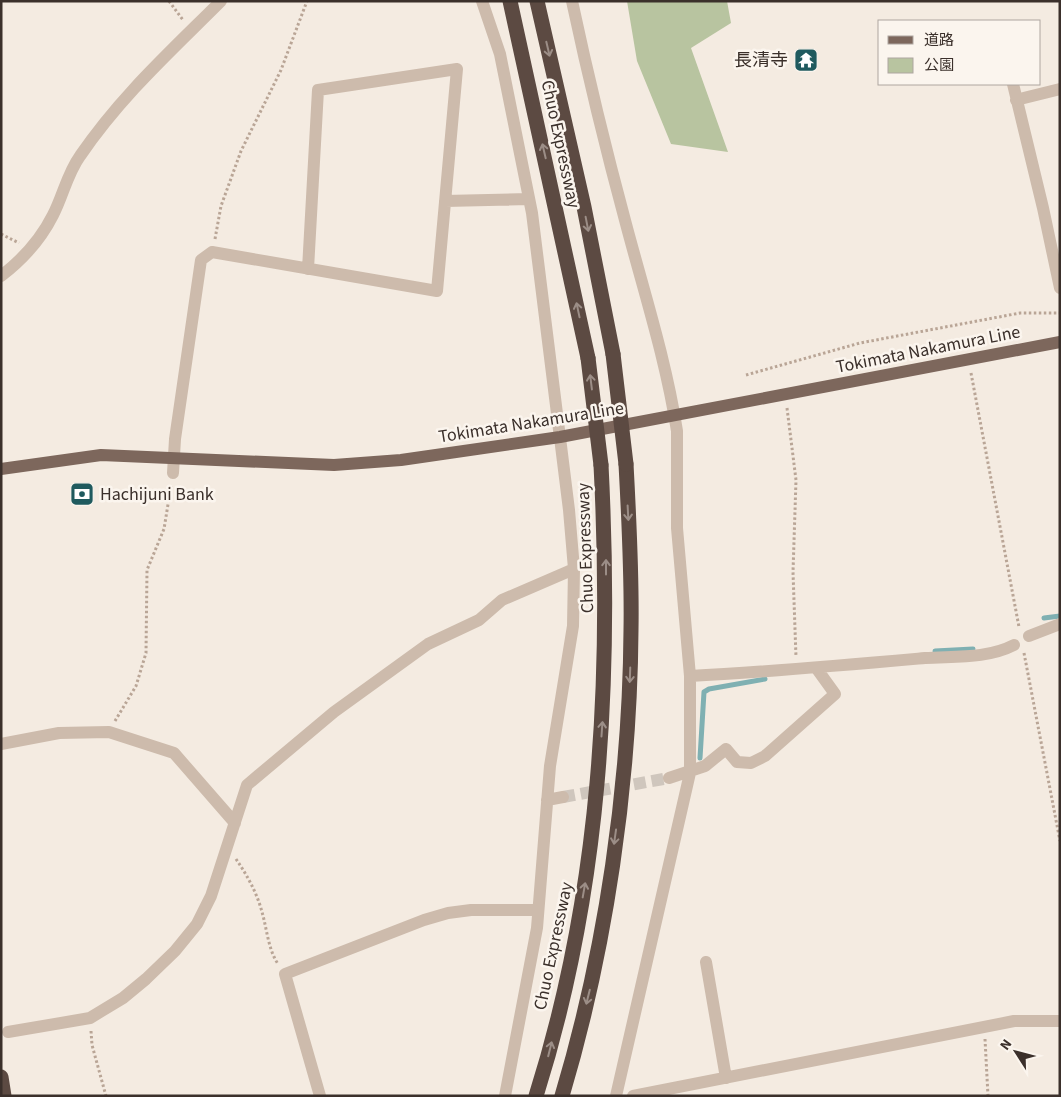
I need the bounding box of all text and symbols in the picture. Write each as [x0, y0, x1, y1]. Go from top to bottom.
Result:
legend [878, 20, 1041, 85]
text: 道路 [924, 30, 954, 51]
one-way arrow [544, 40, 553, 56]
temple icon: 長清寺 [793, 47, 819, 73]
place label: 長清寺 [734, 48, 788, 73]
text: 公園 [924, 55, 954, 76]
street label: Chuo Expressway [535, 78, 586, 211]
one-way arrow [539, 144, 548, 160]
one-way arrow [583, 216, 592, 232]
one-way arrow [572, 302, 582, 318]
street label: Tokimata Nakamura Line [834, 319, 1022, 380]
one-way arrow [586, 374, 596, 390]
street label: Tokimata Nakamura Line [437, 395, 626, 449]
bank icon: Hachijuni Bank [69, 481, 95, 507]
place label: Hachijuni Bank [100, 482, 214, 507]
street label: Chuo Expressway [571, 482, 600, 614]
one-way arrow [624, 505, 633, 521]
one-way arrow [601, 559, 611, 575]
one-way arrow [625, 667, 634, 683]
one-way arrow [598, 721, 607, 737]
one-way arrow [610, 829, 620, 845]
street label: Chuo Expressway [528, 879, 579, 1013]
one-way arrow [580, 883, 590, 899]
one-way arrow [583, 989, 592, 1005]
north arrow [991, 1027, 1041, 1077]
text: N [995, 1035, 1017, 1055]
one-way arrow [546, 1042, 555, 1058]

